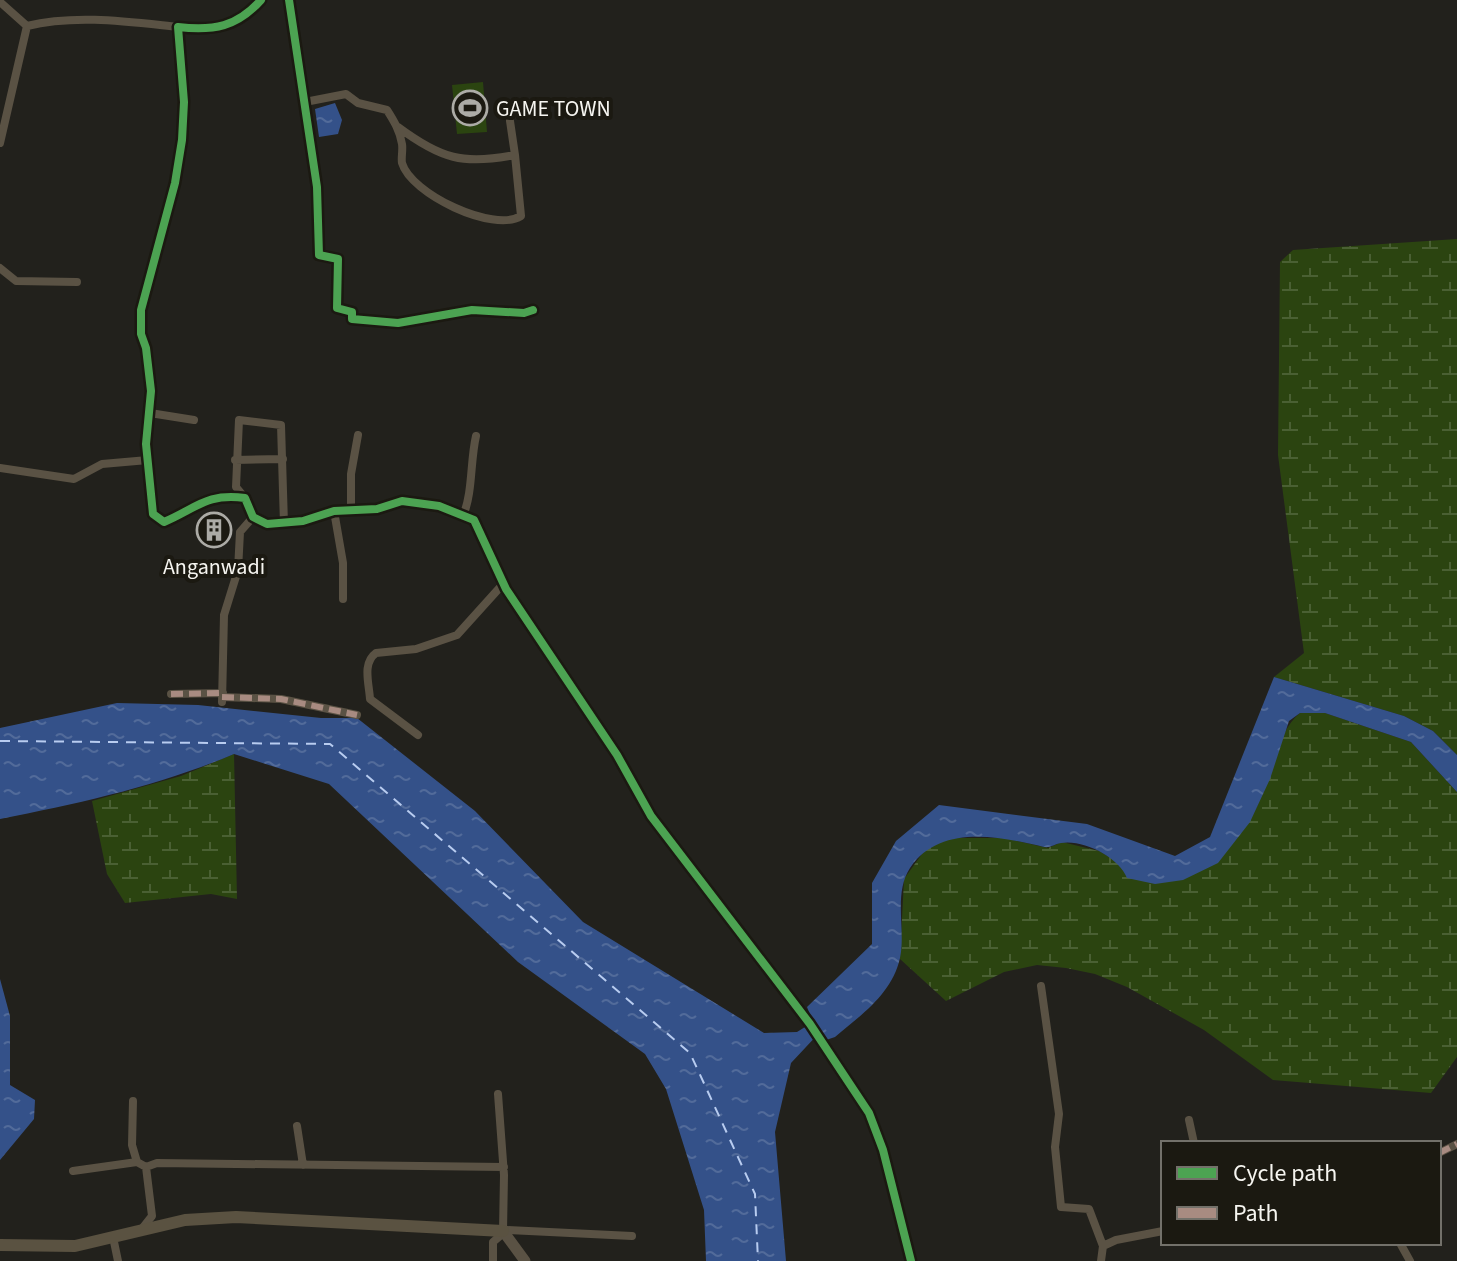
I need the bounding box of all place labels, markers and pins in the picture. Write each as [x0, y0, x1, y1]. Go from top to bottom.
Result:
sports icon: GAME TOWN [451, 89, 489, 127]
place label: GAME TOWN [496, 93, 611, 125]
building icon: Anganwadi [195, 511, 233, 549]
place label: Anganwadi [163, 551, 265, 583]

